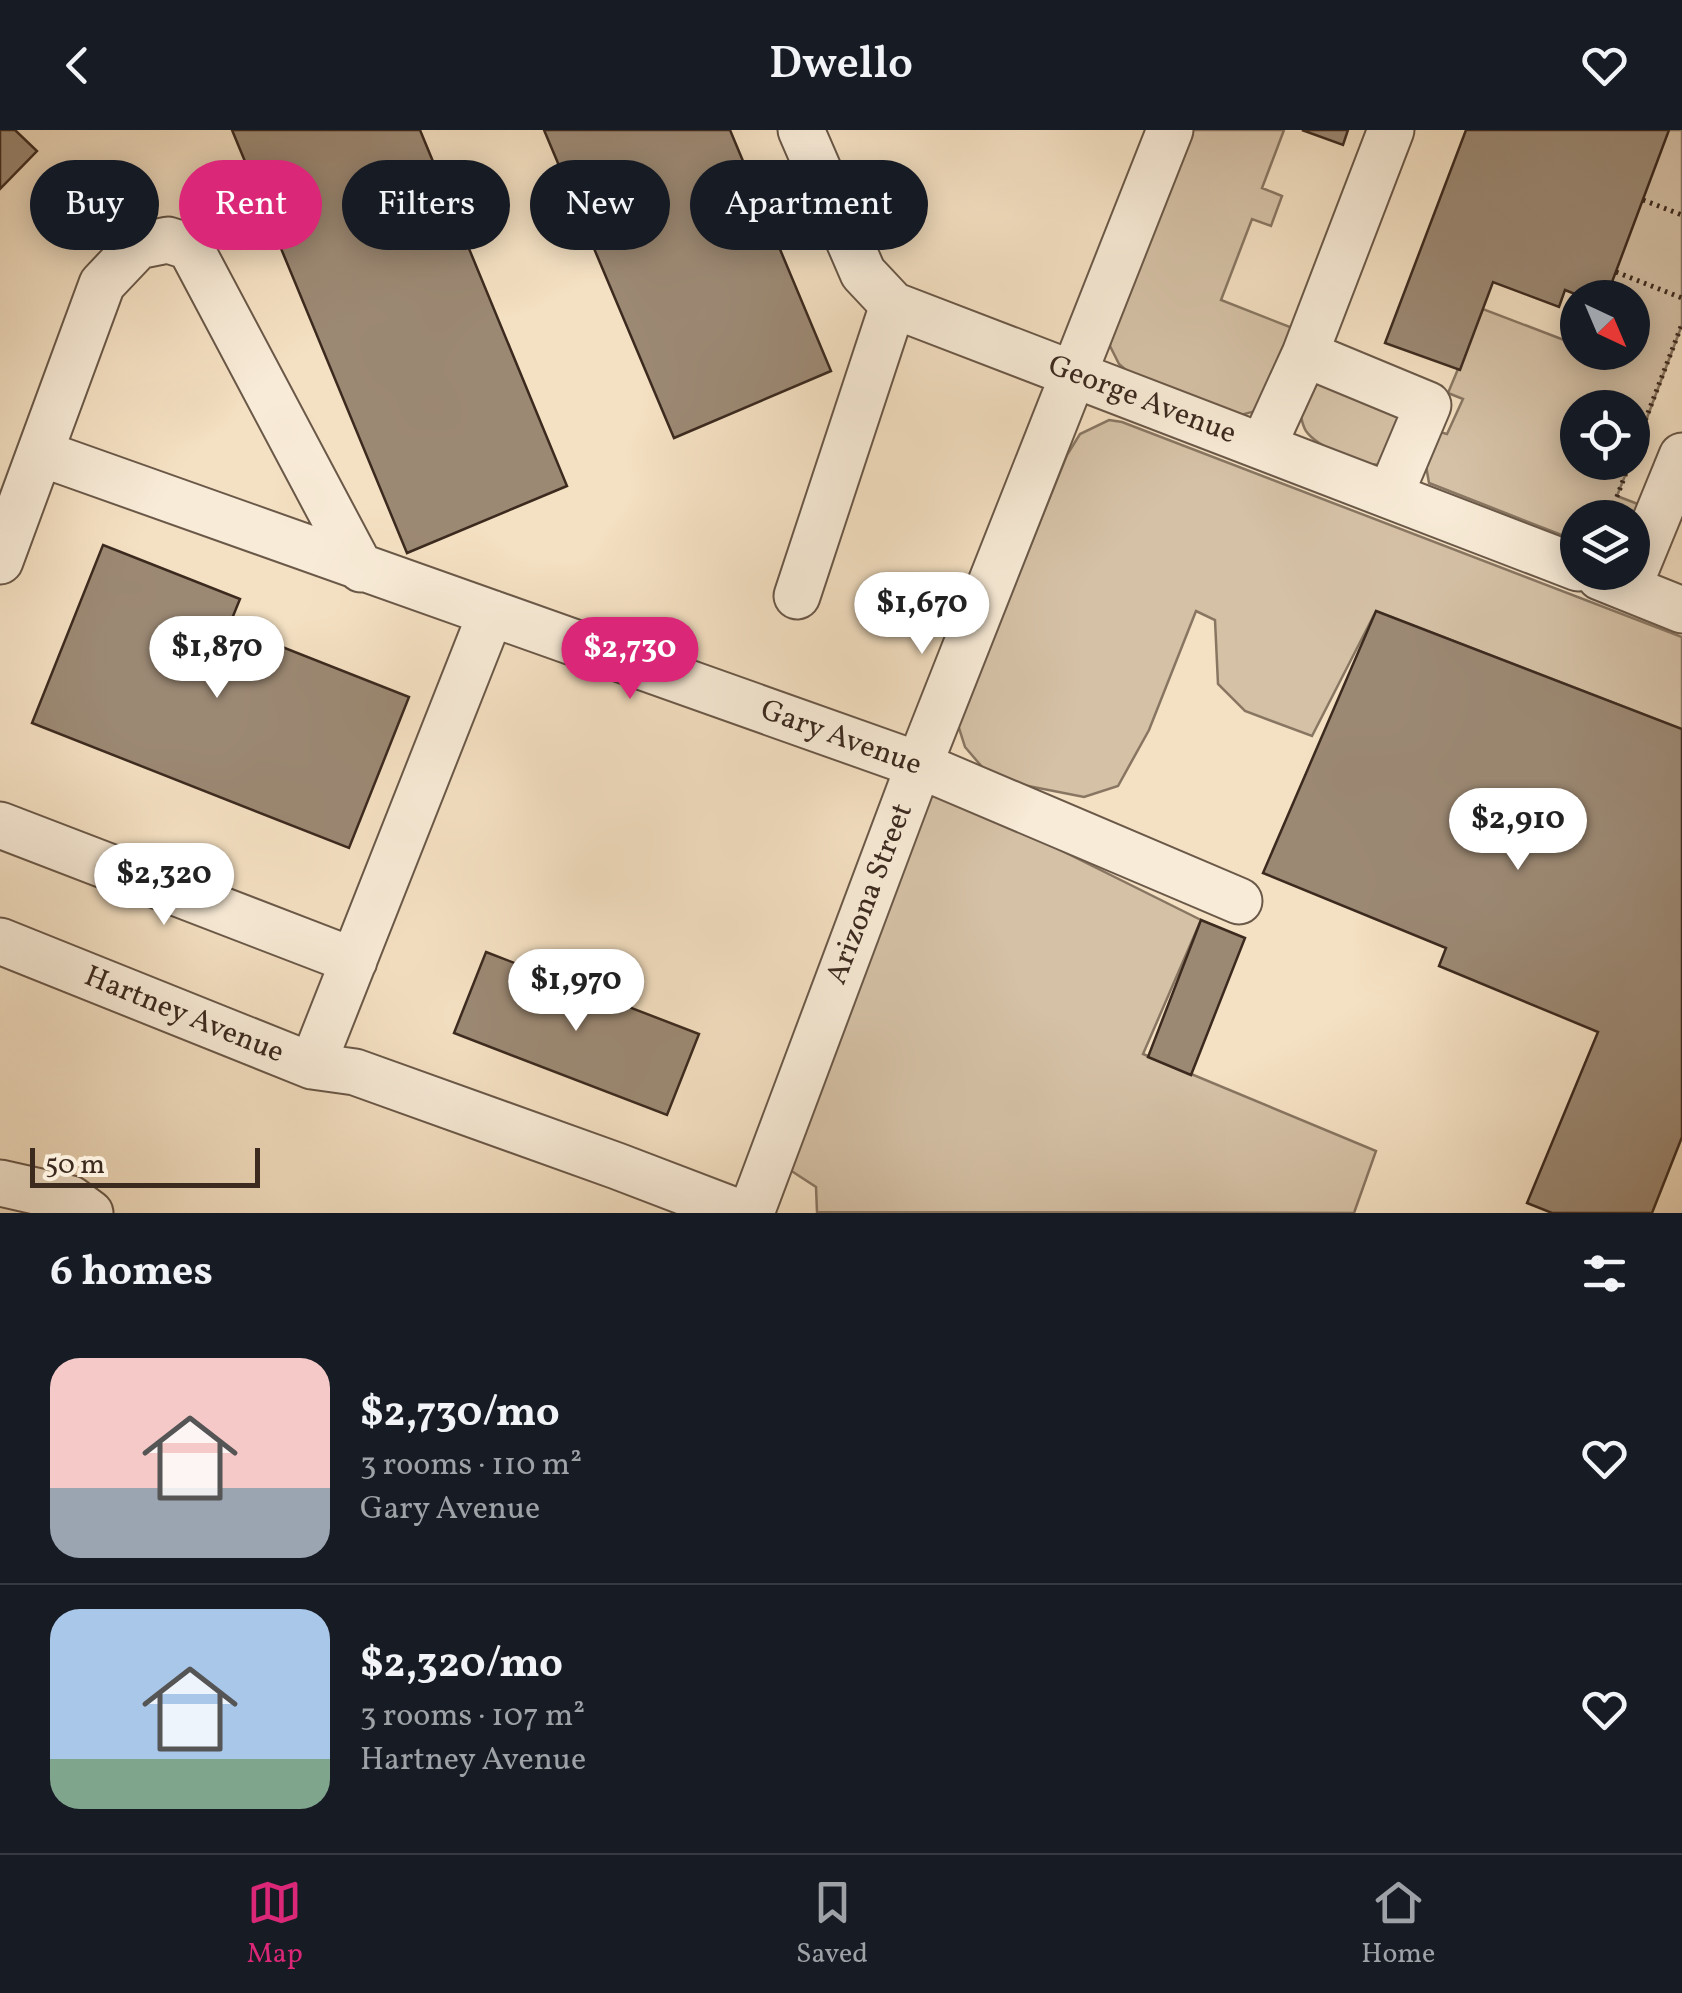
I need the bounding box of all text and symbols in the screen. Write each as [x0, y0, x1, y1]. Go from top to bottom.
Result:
text: Dwello [769, 34, 913, 97]
icon: back [50, 38, 105, 93]
icon: heart [1577, 38, 1632, 93]
chip: Buy [30, 160, 159, 250]
chip: Rent [179, 160, 322, 250]
chip: Filters [342, 160, 510, 250]
chip: New [530, 160, 670, 250]
chip: Apartment [690, 160, 928, 250]
north arrow [1560, 280, 1650, 370]
map controls [1560, 280, 1650, 590]
street label: George Avenue [1042, 345, 1242, 455]
button: locate [1560, 390, 1650, 480]
button: layers [1560, 500, 1650, 590]
pin: $1,670 [841, 572, 1003, 657]
text: $1,670 [876, 582, 968, 626]
pin: $1,870 [136, 616, 298, 701]
pin: $2,730 [549, 617, 711, 702]
text: $1,870 [171, 626, 263, 670]
text: $2,730 [583, 627, 677, 671]
street label: Gary Avenue [754, 689, 928, 787]
pin: $2,910 [1437, 788, 1599, 873]
street label: Arizona Street [816, 797, 924, 991]
text: $2,910 [1471, 798, 1565, 842]
pin: $2,320 [83, 843, 245, 928]
text: $2,320 [116, 853, 212, 897]
pin: $1,970 [495, 949, 657, 1034]
street label: Hartney Avenue [78, 956, 290, 1074]
text: $1,970 [530, 959, 622, 1003]
scale bar [30, 1143, 260, 1188]
text: 50 m [45, 1146, 105, 1185]
text: 6 homes [50, 1244, 213, 1303]
icon: filters [1577, 1246, 1632, 1301]
text: $2,730/mo [360, 1385, 560, 1444]
icon: home [130, 1398, 250, 1518]
icon: heart [1577, 1431, 1632, 1486]
text: 3 rooms · 110 m² [360, 1444, 582, 1488]
text: Gary Avenue [360, 1488, 540, 1532]
text: $2,320/mo [360, 1636, 563, 1695]
icon: home [130, 1649, 250, 1769]
icon: heart [1577, 1682, 1632, 1737]
text: 3 rooms · 107 m² [360, 1695, 585, 1739]
text: Hartney Avenue [360, 1739, 586, 1783]
tab: Map [247, 1875, 303, 1974]
tab: Saved [796, 1875, 868, 1974]
tab: Home [1361, 1875, 1435, 1974]

